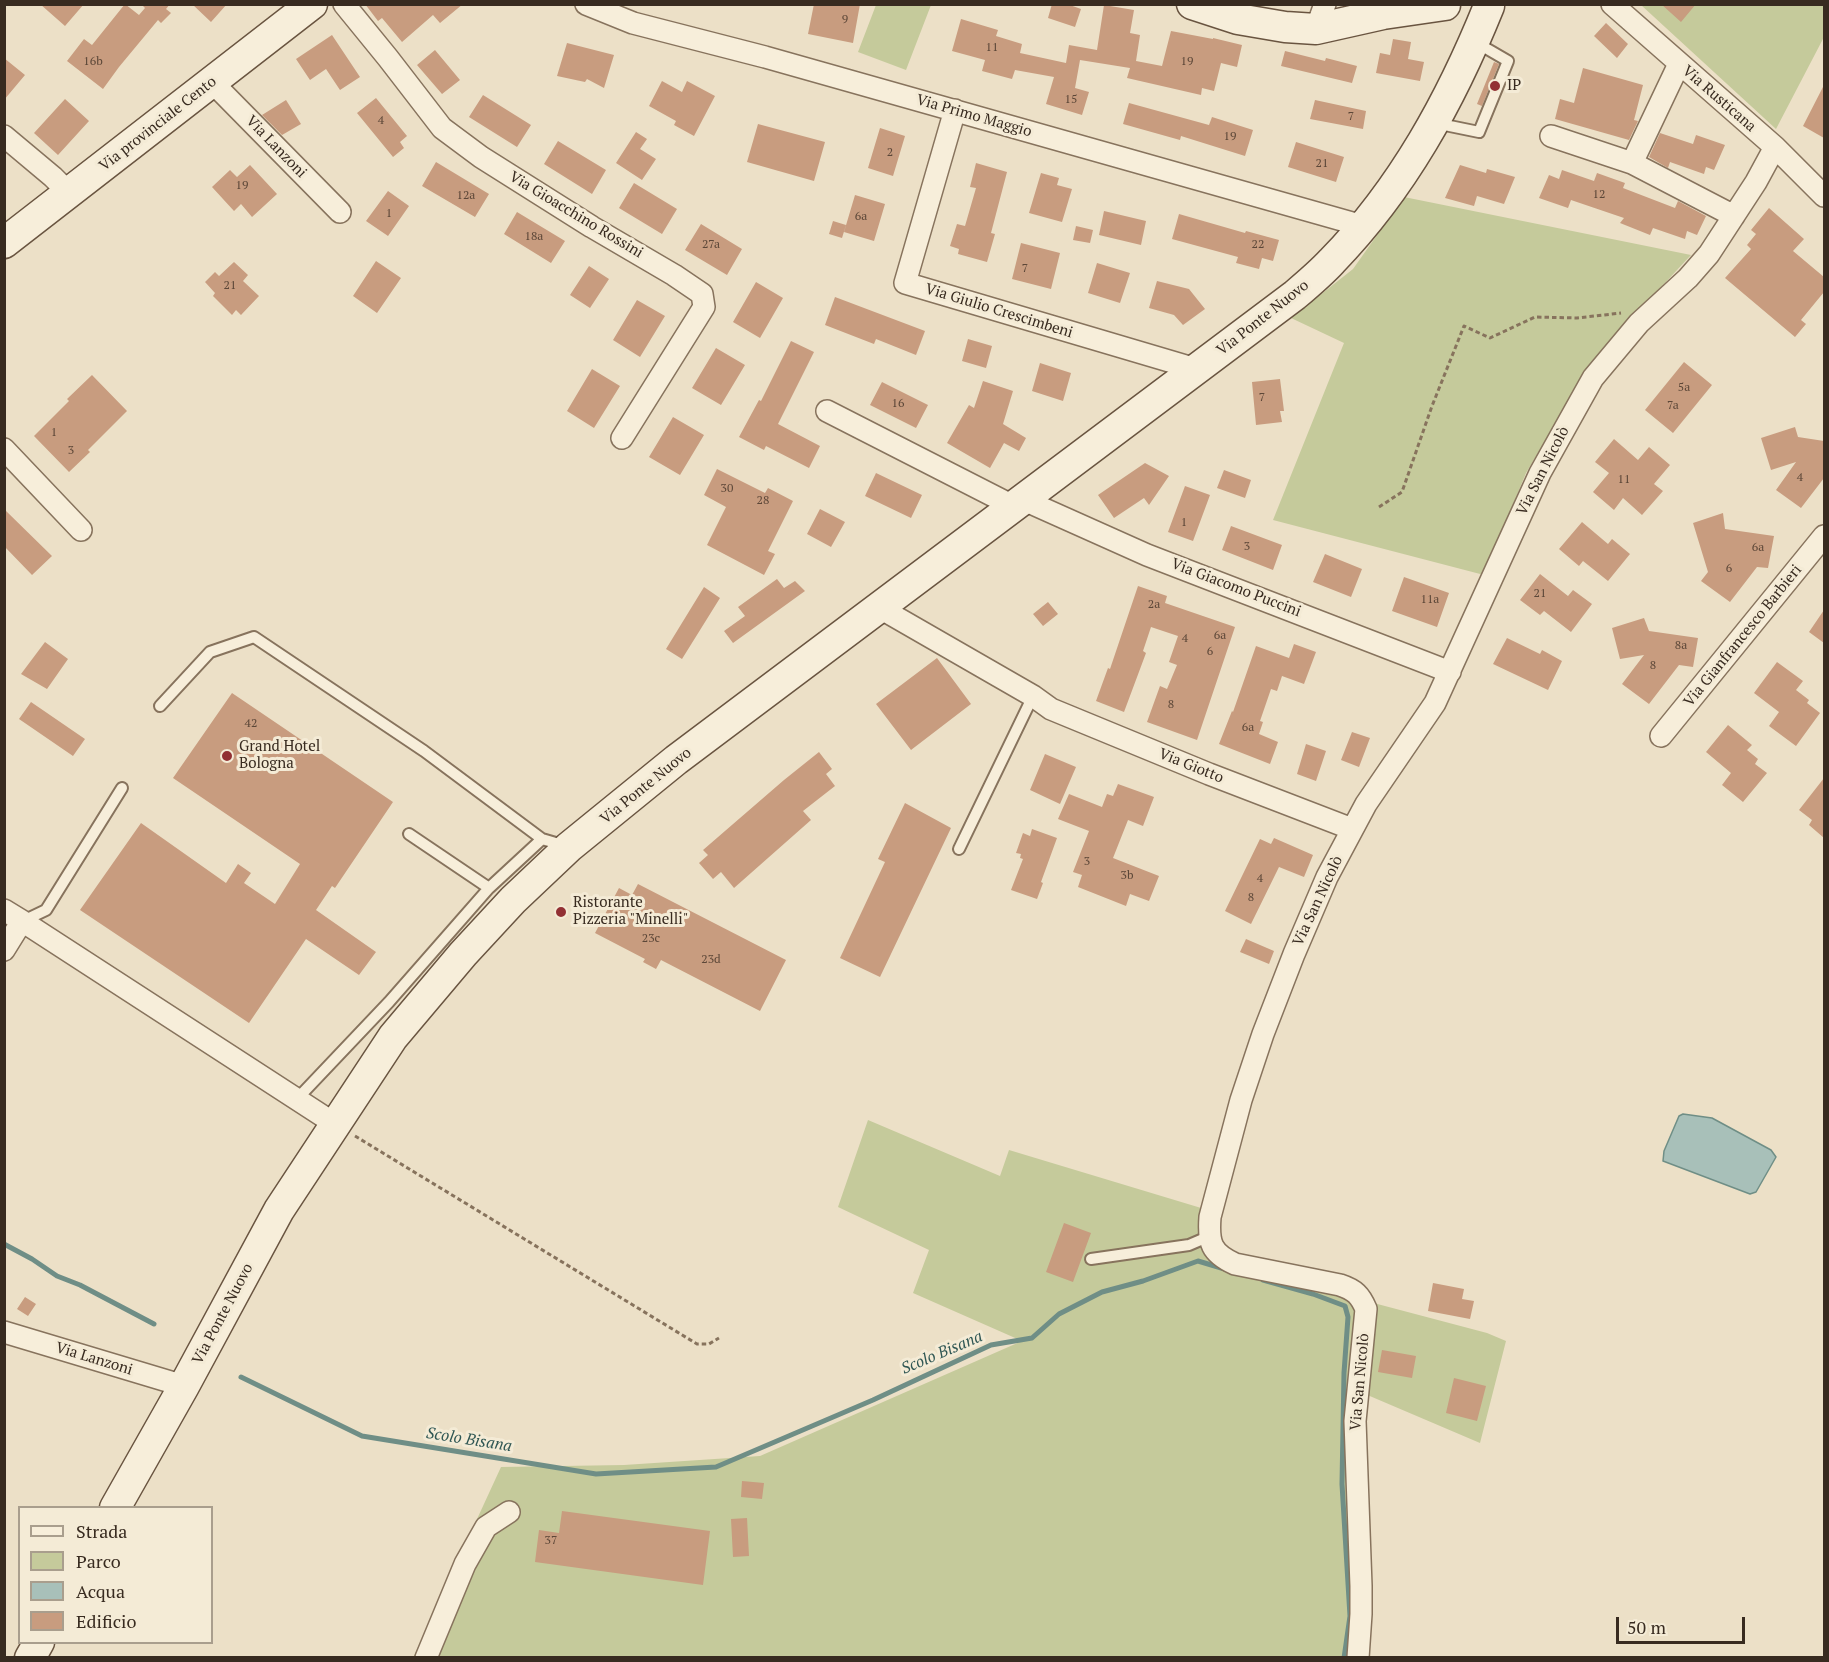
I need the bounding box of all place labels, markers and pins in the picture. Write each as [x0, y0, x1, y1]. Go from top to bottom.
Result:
place label: IP [1507, 77, 1521, 95]
marker: IP [1488, 79, 1502, 93]
place label: Grand Hotel Bologna [239, 738, 320, 773]
marker: Grand Hotel Bologna [220, 749, 234, 763]
place label: Ristorante Pizzeria "Minelli" [573, 894, 689, 929]
marker: Ristorante Pizzeria "Minelli" [554, 905, 568, 919]

